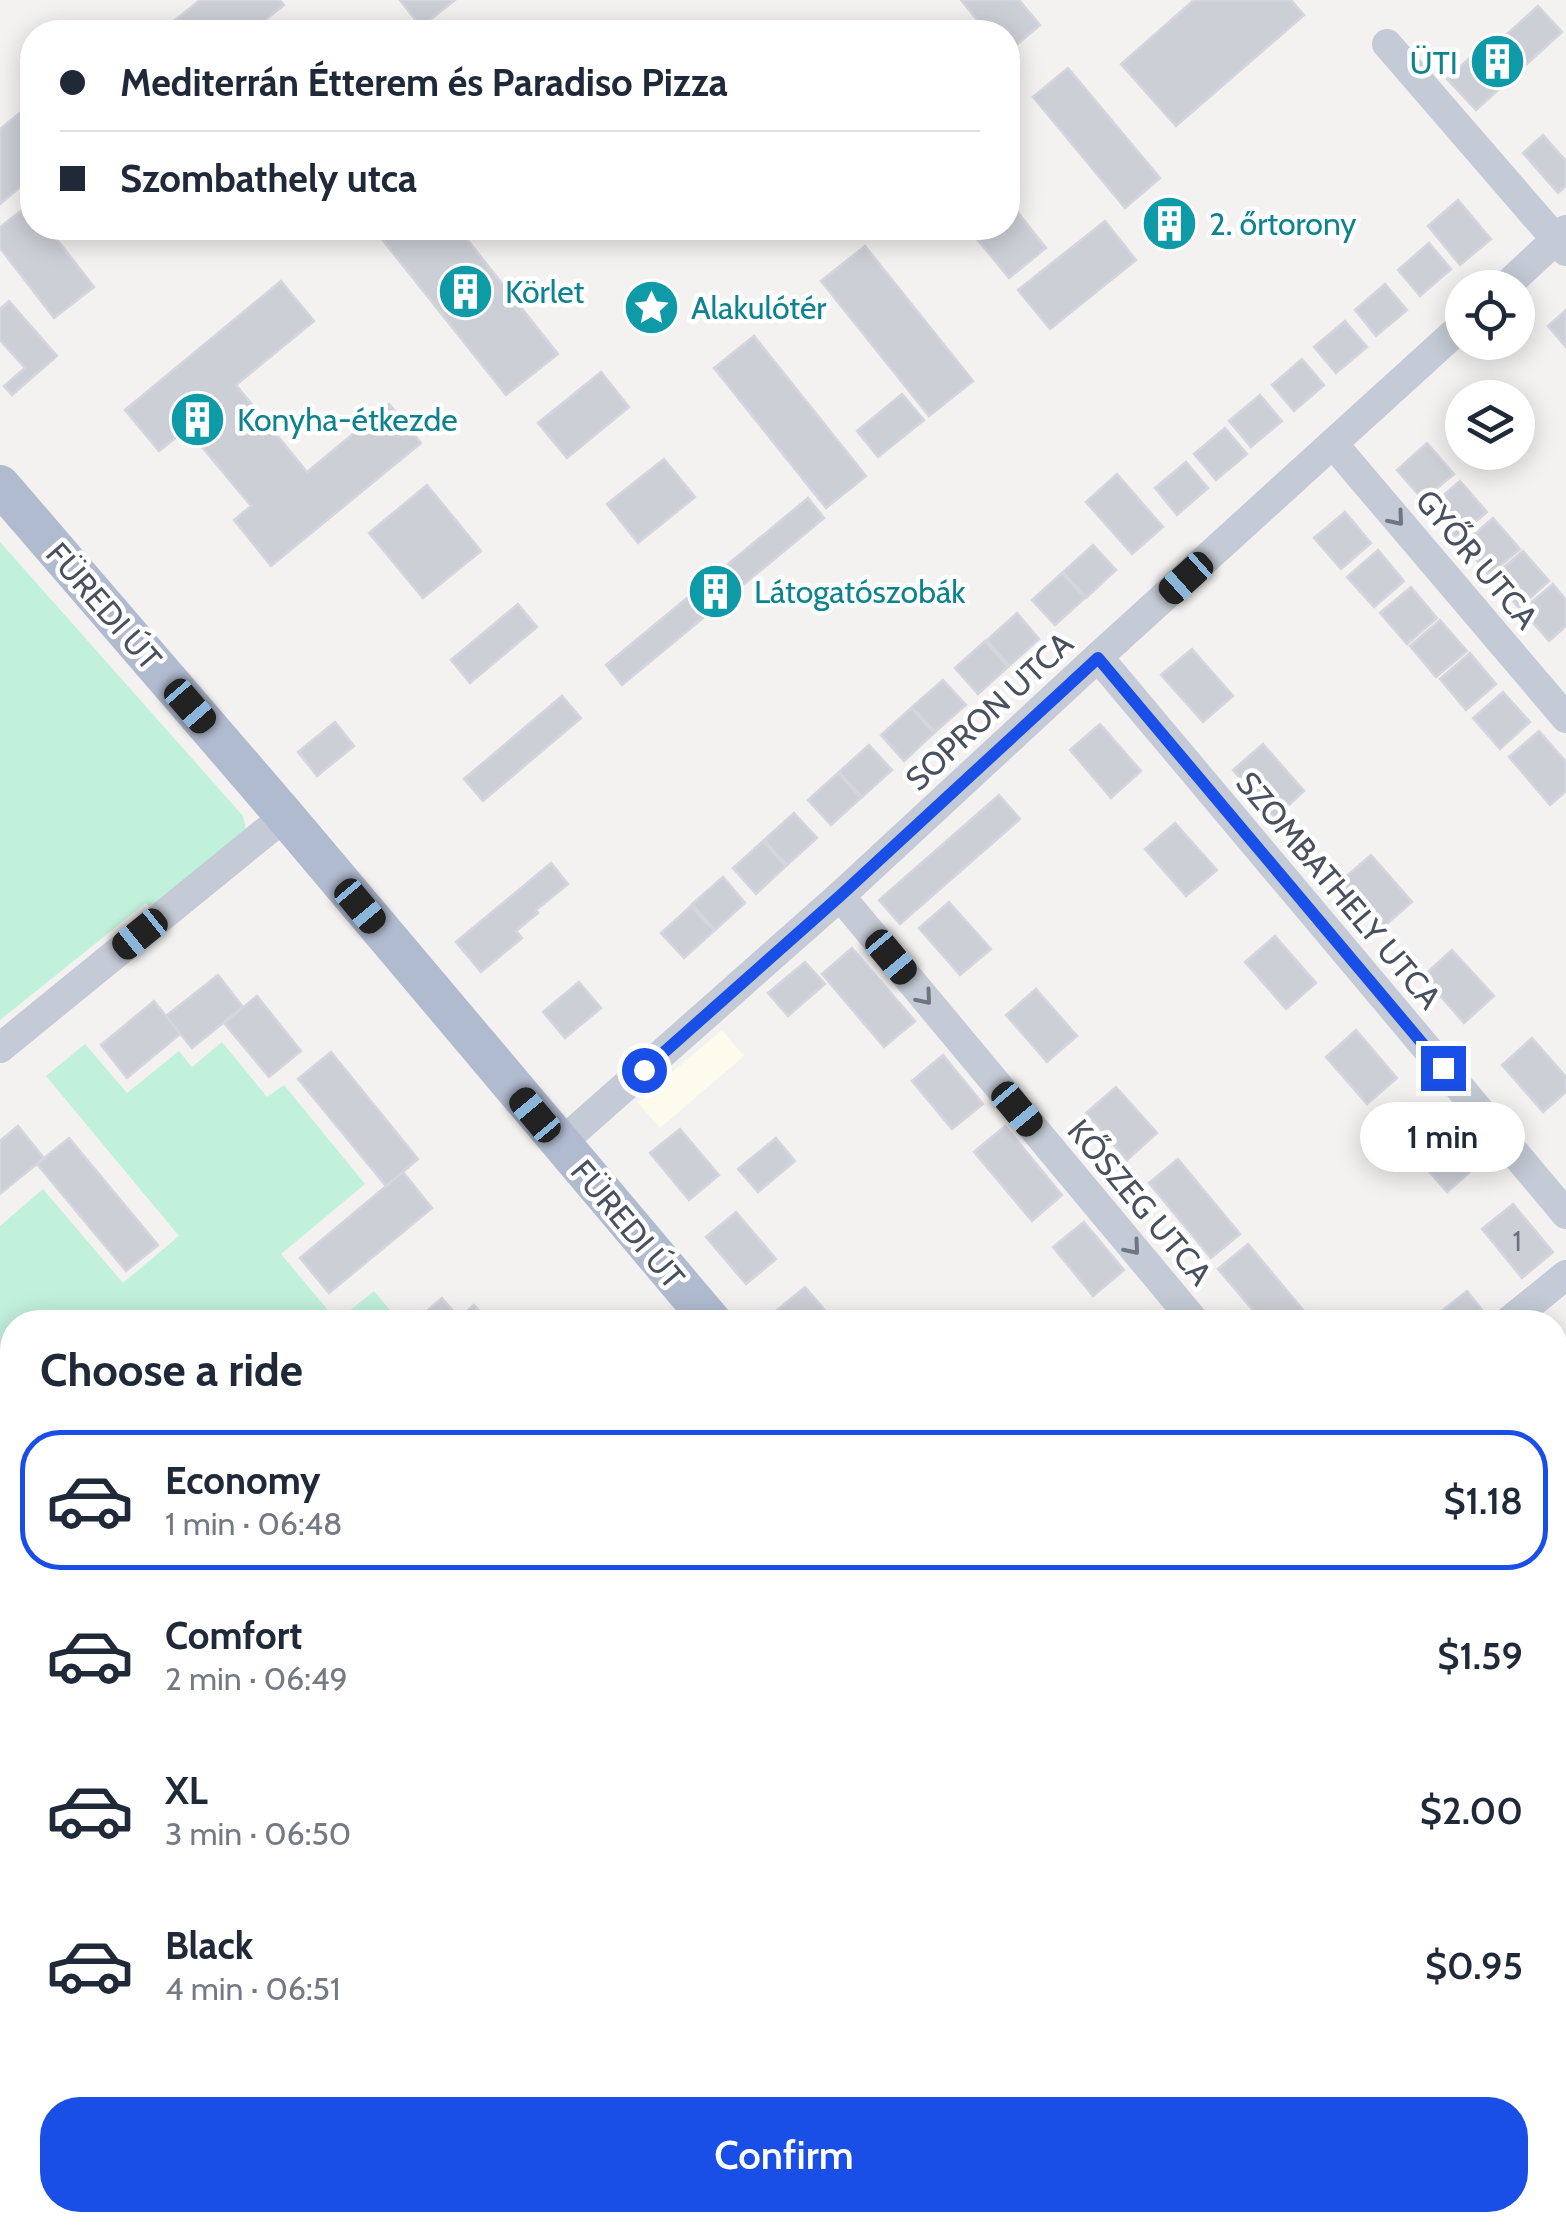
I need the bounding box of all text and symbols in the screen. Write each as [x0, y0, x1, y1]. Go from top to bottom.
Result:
building icon: ÜTI [1467, 32, 1527, 92]
place label: ÜTI [1410, 43, 1458, 82]
text: Mediterrán Étterem és Paradiso Pizza [120, 59, 728, 106]
text: Szombathely utca [120, 155, 417, 202]
building icon: 2. őrtorony [1140, 193, 1200, 253]
place label: 2. őrtorony [1209, 204, 1357, 243]
building icon: Körlet [436, 261, 496, 321]
map controls [1445, 270, 1535, 470]
button: locate [1445, 270, 1535, 360]
place label: Körlet [505, 272, 585, 311]
place icon: Alakulótér [622, 277, 682, 337]
place label: Alakulótér [691, 288, 827, 327]
button: layers [1445, 380, 1535, 470]
building icon: Konyha-étkezde [168, 389, 228, 449]
place label: Konyha-étkezde [237, 400, 458, 439]
street label: GYŐR UTCA [1408, 481, 1547, 637]
one-way arrow [1386, 508, 1404, 526]
street label: FÜREDI ÚT [38, 534, 170, 678]
car [1154, 547, 1218, 609]
building icon: Látogatószobák [685, 561, 745, 621]
place label: Látogatószobák [754, 572, 966, 611]
street label: SOPRON UTCA [897, 624, 1081, 798]
car [159, 674, 221, 738]
street label: SZOMBATHELY UTCA [1228, 763, 1450, 1017]
car [329, 873, 391, 939]
car [107, 903, 173, 965]
car [860, 924, 922, 990]
one-way arrow [913, 986, 931, 1004]
route end [1421, 1046, 1466, 1091]
route start [622, 1048, 667, 1093]
car [986, 1076, 1048, 1142]
car [504, 1082, 566, 1148]
callout: 1 min [1360, 1103, 1526, 1173]
street label: KŐSZEG UTCA [1060, 1111, 1221, 1293]
text: 1 min [1407, 1117, 1478, 1156]
street label: FÜREDI ÚT [563, 1152, 693, 1296]
house number: 1 [1512, 1224, 1522, 1258]
one-way arrow [1121, 1236, 1139, 1254]
text: Choose a ride [40, 1343, 303, 1397]
icon: car [45, 1455, 135, 1545]
text: Economy [165, 1457, 320, 1504]
text: $1.18 [1443, 1477, 1523, 1524]
text: 1 min · 06:48 [165, 1504, 342, 1543]
icon: car [45, 1610, 135, 1700]
text: Comfort [165, 1612, 302, 1659]
text: $1.59 [1437, 1632, 1523, 1679]
text: 2 min · 06:49 [165, 1659, 348, 1698]
icon: car [45, 1765, 135, 1855]
text: XL [165, 1767, 208, 1814]
text: $2.00 [1420, 1787, 1523, 1834]
text: 3 min · 06:50 [165, 1814, 351, 1853]
icon: car [45, 1920, 135, 2010]
text: Black [165, 1922, 253, 1969]
text: $0.95 [1425, 1942, 1523, 1989]
text: 4 min · 06:51 [165, 1969, 340, 2008]
button: Confirm [40, 2097, 1528, 2212]

